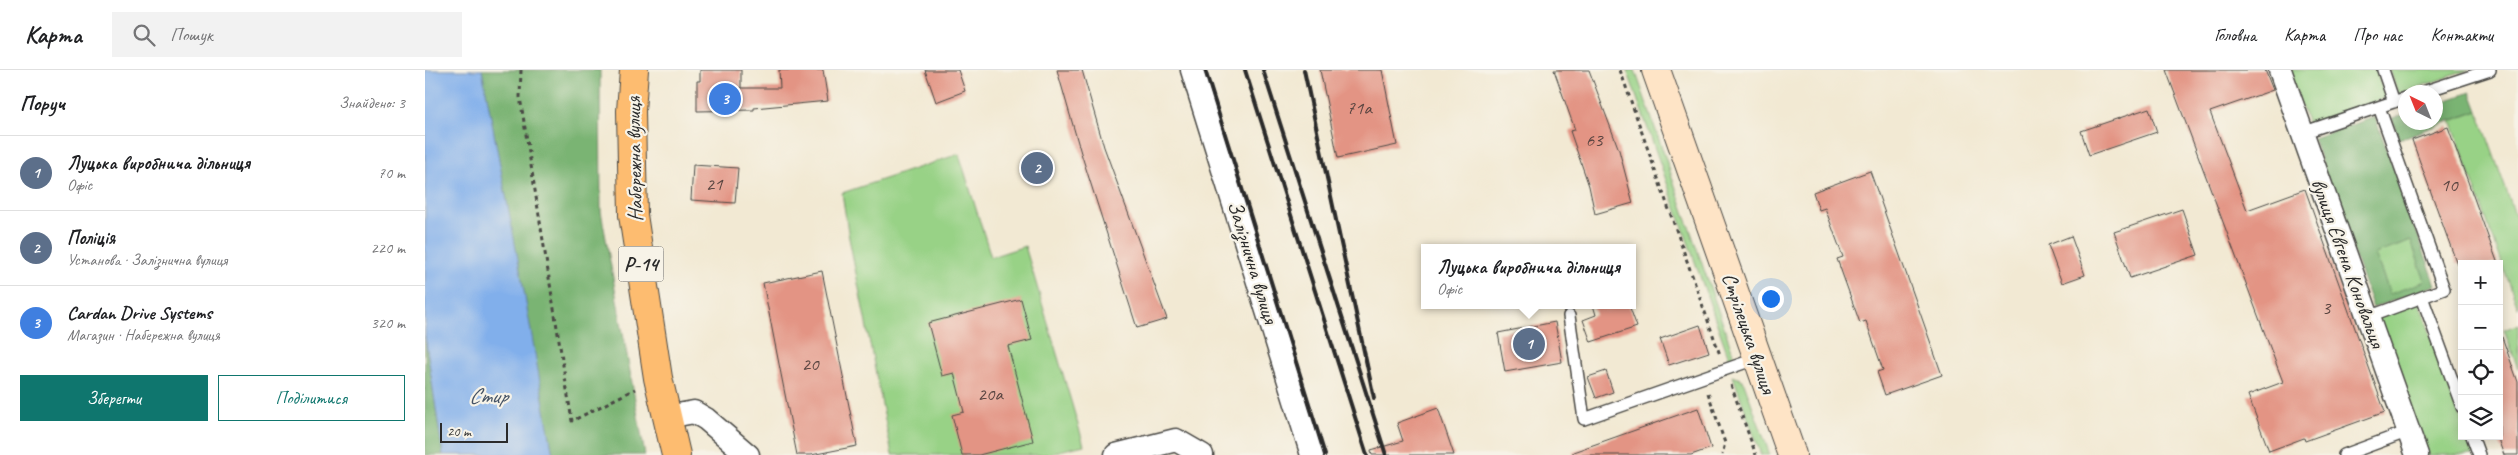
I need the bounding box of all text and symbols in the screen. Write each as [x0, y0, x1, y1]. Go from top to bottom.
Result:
search box [112, 12, 462, 57]
text: Карта [25, 20, 82, 50]
icon: search [130, 21, 158, 49]
text: Пошук [170, 23, 213, 47]
text: Головна [2214, 24, 2256, 46]
text: Карта [2284, 24, 2325, 46]
text: Про нас [2353, 24, 2403, 46]
text: Контакти [2431, 24, 2493, 46]
pin: 3 [709, 80, 741, 118]
north arrow [2398, 85, 2443, 130]
text: Поруч [20, 90, 65, 116]
text: Знайдено: 3 [339, 93, 405, 113]
street label: Набережна вулиця [620, 95, 648, 222]
house number: 71а [1346, 96, 1373, 120]
house number: 63 [1585, 128, 1604, 152]
pin: 2 [1021, 149, 1053, 187]
text: Луцька виробнича дільниця [67, 151, 250, 175]
text: 1 [32, 163, 40, 183]
text: 70 m [378, 163, 405, 183]
house number: 21 [705, 172, 724, 196]
house number: 10 [2440, 173, 2459, 197]
text: Офіс [67, 175, 92, 195]
street label: вулиця Євгена Коновальця [2305, 175, 2391, 353]
street label: Залізнична вулиця [1221, 198, 1284, 328]
text: Поліція [67, 226, 115, 250]
text: 2 [32, 238, 40, 258]
text: 220 m [371, 238, 405, 258]
popup [1421, 244, 1636, 309]
road number: Р-14 [619, 246, 663, 282]
text: Установа · Залізнична вулиця [67, 250, 227, 270]
text: Луцька виробнича дільниця [1437, 255, 1620, 279]
map controls [2458, 260, 2503, 440]
button: + [2458, 260, 2503, 305]
street label: Стрілецька вулиця [1716, 269, 1782, 398]
text: Офіс [1437, 279, 1462, 299]
your location [1758, 286, 1784, 312]
house number: 3 [2322, 296, 2332, 320]
text: Cardan Drive Systems [67, 301, 212, 325]
button: − [2458, 305, 2503, 350]
text: 3 [32, 313, 40, 333]
text: 320 m [371, 313, 405, 333]
text: Магазин · Набережна вулиця [67, 325, 220, 345]
pin: 1 [1513, 325, 1545, 363]
button: locate [2458, 350, 2503, 395]
house number: 20 [801, 352, 820, 376]
button: Зберегти [20, 375, 208, 421]
button: Поділитися [218, 375, 405, 421]
water label: Стир [469, 382, 511, 410]
house number: 20а [977, 382, 1004, 406]
button: layers [2458, 395, 2503, 440]
scale bar [440, 420, 507, 443]
text: 20 m [447, 423, 471, 440]

